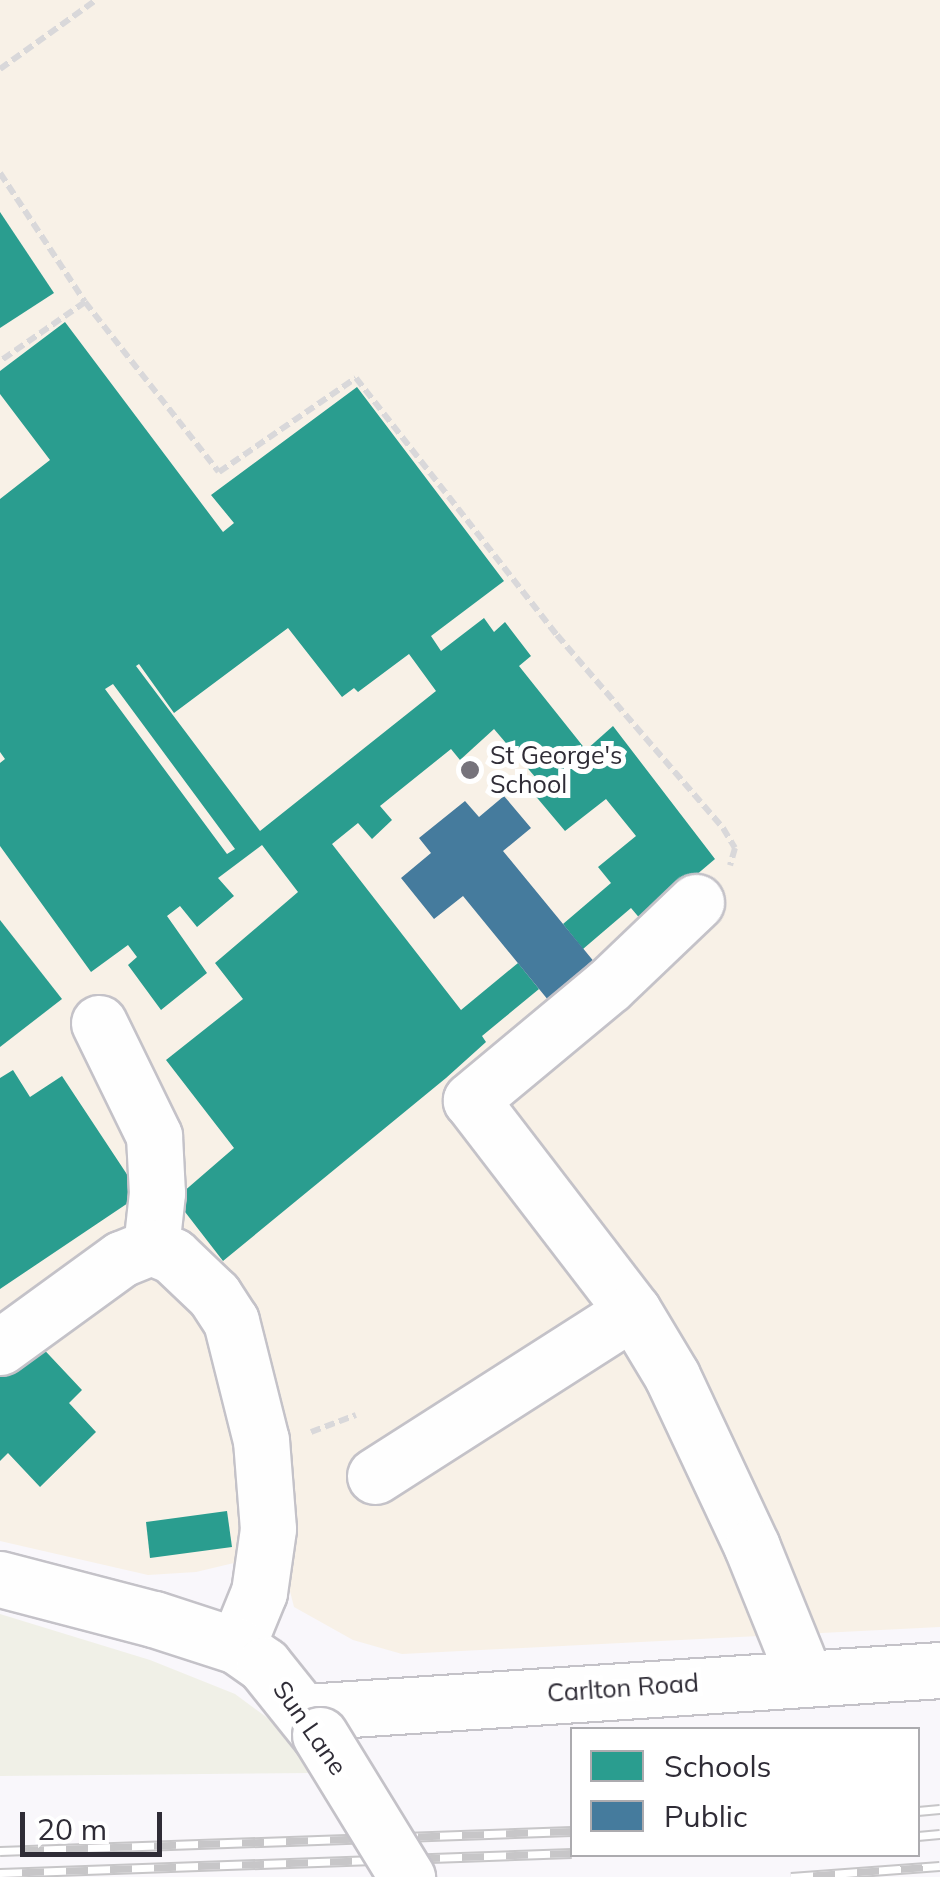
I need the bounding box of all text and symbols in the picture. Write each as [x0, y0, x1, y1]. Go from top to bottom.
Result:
place label: St George's School [490, 741, 622, 800]
marker: St George's School [459, 759, 481, 781]
street label: Carlton Road [546, 1668, 700, 1708]
street label: Sun Lane [267, 1675, 353, 1781]
legend [570, 1727, 920, 1857]
text: Schools [664, 1747, 771, 1785]
scale bar [25, 1792, 168, 1854]
text: Public [664, 1797, 748, 1835]
text: 20 m [37, 1810, 107, 1848]

